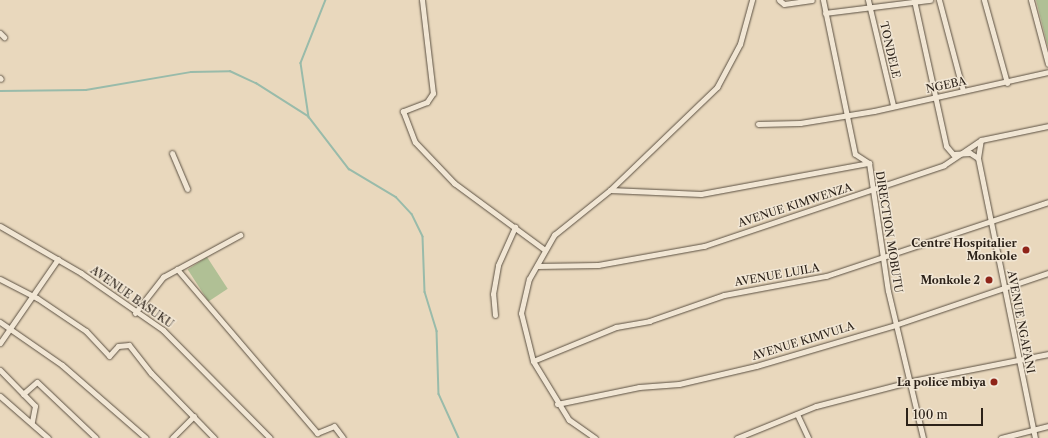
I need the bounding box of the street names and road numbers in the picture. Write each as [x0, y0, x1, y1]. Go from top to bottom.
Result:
street label: TONDELE [877, 20, 903, 80]
street label: NGEBA [925, 74, 967, 96]
street label: DIRECTION MOBUTU [873, 170, 905, 294]
street label: AVENUE KIMWENZA [736, 180, 854, 230]
street label: AVENUE LUILA [734, 261, 820, 289]
street label: AVENUE BASUKU [88, 263, 176, 331]
street label: AVENUE NGAFANI [1005, 269, 1037, 375]
street label: AVENUE KIMVULA [750, 319, 856, 363]

